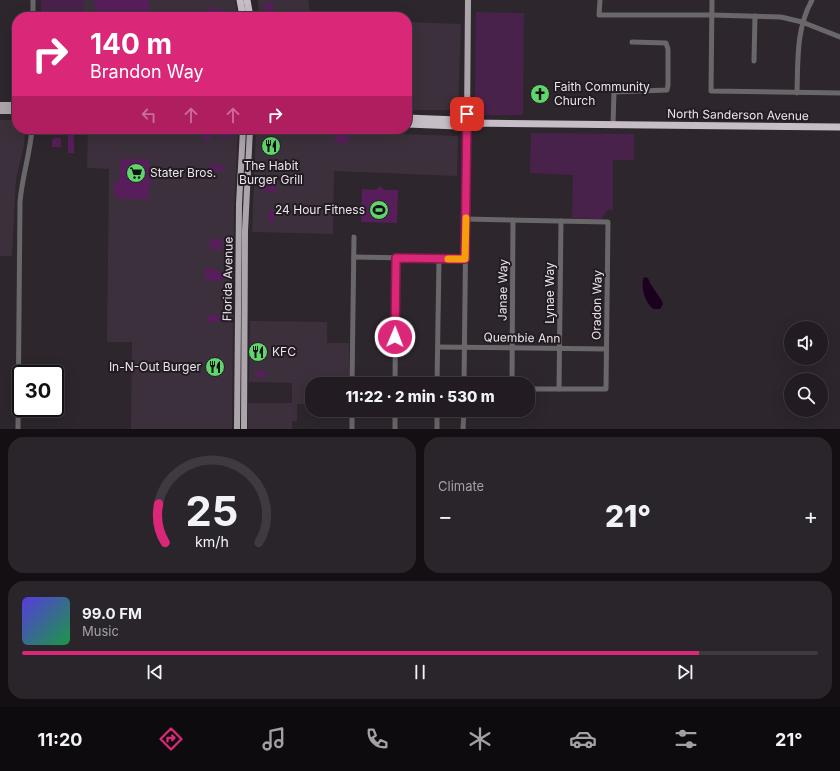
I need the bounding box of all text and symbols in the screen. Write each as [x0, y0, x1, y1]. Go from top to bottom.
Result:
text: 140 m [90, 27, 172, 61]
icon: right [24, 28, 76, 80]
text: Brandon Way [90, 61, 204, 82]
place label: Faith Community Church [554, 79, 650, 108]
church icon: Faith Community Church [529, 83, 551, 105]
pin [450, 97, 484, 131]
icon: arrive [456, 103, 478, 125]
icon: left [138, 104, 160, 126]
icon: ahead [180, 104, 202, 126]
icon: ahead [222, 104, 244, 126]
icon: right [264, 104, 286, 126]
street label: North Sanderson Avenue [667, 106, 809, 123]
restaurant icon: The Habit Burger Grill [260, 135, 282, 157]
place label: The Habit Burger Grill [239, 158, 303, 187]
supermarket icon: Stater Bros. [125, 162, 147, 184]
place label: Stater Bros. [150, 165, 216, 180]
sports icon: 24 Hour Fitness [368, 199, 390, 221]
place label: 24 Hour Fitness [275, 202, 365, 217]
street label: Florida Avenue [219, 237, 236, 321]
street label: Janae Way [494, 258, 511, 321]
street label: Lynae Way [542, 262, 557, 324]
street label: Oradon Way [588, 270, 605, 340]
position arrow [374, 316, 416, 358]
map controls [784, 321, 828, 417]
button: sound [784, 321, 828, 365]
street label: Quembie Ann [483, 329, 561, 346]
restaurant icon: KFC [247, 341, 269, 363]
place label: KFC [272, 344, 296, 359]
restaurant icon: In-N-Out Burger [204, 356, 226, 378]
place label: In-N-Out Burger [109, 359, 201, 374]
speed limit sign: 30 [12, 365, 64, 417]
button: search [784, 373, 828, 417]
text: 11:22 · 2 min · 530 m [345, 387, 495, 406]
text: Climate [438, 478, 484, 494]
text: 25 [186, 486, 238, 536]
text: 21° [605, 498, 651, 534]
text: − [438, 503, 453, 529]
text: + [803, 503, 818, 529]
text: km/h [195, 533, 229, 550]
text: 99.0 FM [82, 604, 142, 623]
text: Music [82, 623, 119, 639]
icon: previous [144, 661, 166, 683]
icon: pause [409, 661, 431, 683]
icon: next [674, 661, 696, 683]
icon: directions [157, 725, 185, 753]
icon: music [260, 725, 288, 753]
icon: phone [363, 725, 391, 753]
icon: climate [466, 725, 494, 753]
icon: car [569, 725, 597, 753]
icon: filters [672, 725, 700, 753]
text: 11:20 [37, 729, 82, 750]
text: 21° [775, 729, 802, 750]

